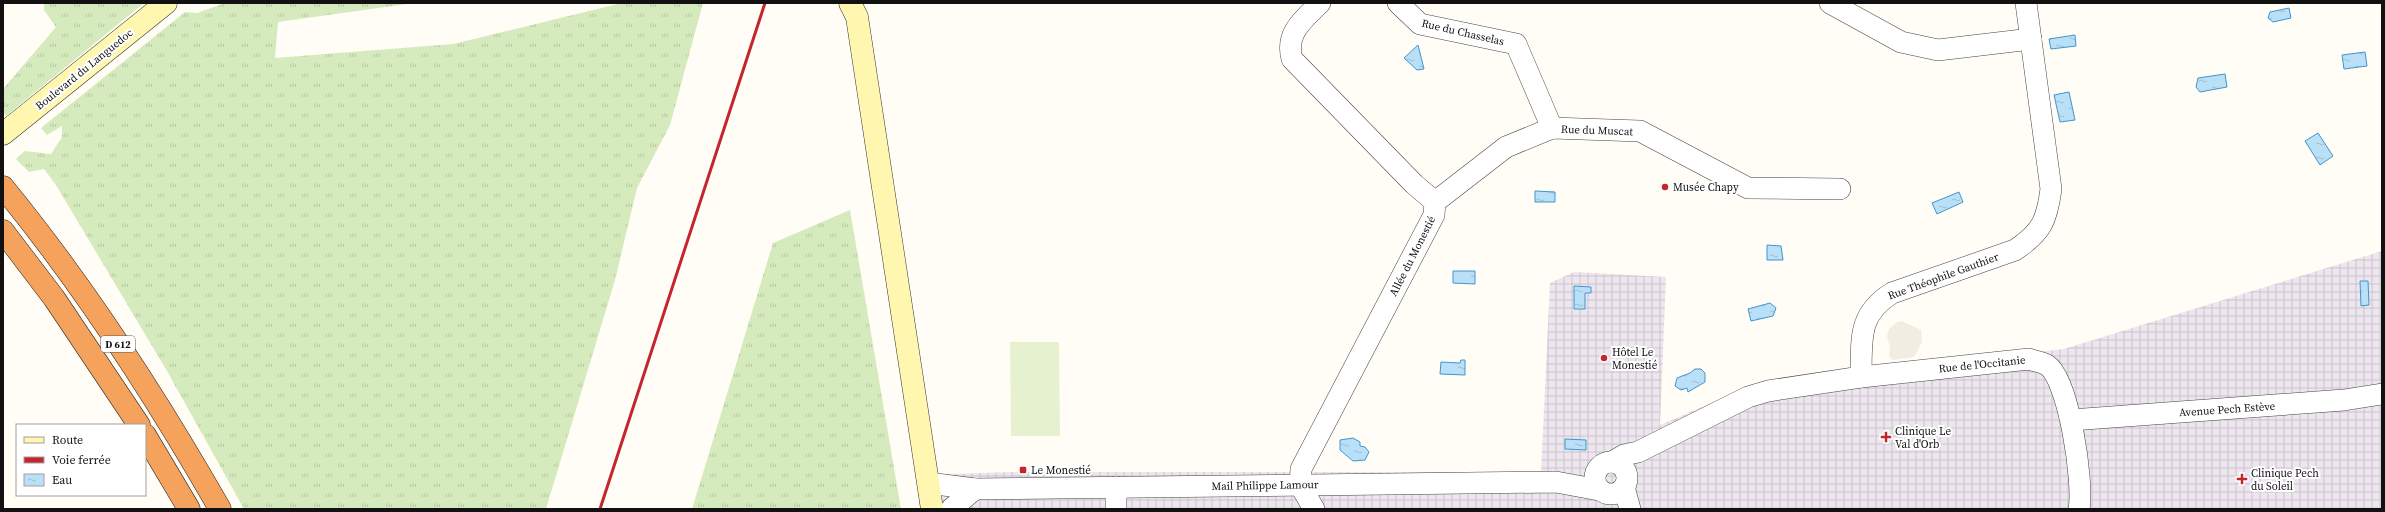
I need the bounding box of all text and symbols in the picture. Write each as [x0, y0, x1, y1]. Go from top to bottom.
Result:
street label: Rue du Chasselas [1420, 16, 1506, 49]
street label: Boulevard du Languedoc [32, 25, 137, 113]
street label: Rue du Muscat [1561, 122, 1634, 139]
place label: Musée Chapy [1673, 180, 1739, 195]
marker: Musée Chapy [1660, 182, 1670, 192]
street label: Allée du Monestié [1386, 213, 1439, 299]
street label: Rue Théophile Gauthier [1886, 249, 2001, 304]
road number: D 612 [101, 336, 135, 352]
place label: Hôtel Le Monestié [1612, 345, 1658, 373]
street label: Rue de l'Occitanie [1938, 352, 2027, 377]
marker: Hôtel Le Monestié [1599, 353, 1609, 363]
street label: Avenue Pech Estève [2178, 399, 2276, 420]
legend [16, 424, 146, 496]
place label: Clinique Le Val d'Orb [1895, 424, 1952, 452]
marker: Clinique Le Val d'Orb [1880, 431, 1892, 443]
text: Route [52, 432, 83, 448]
text: Voie ferrée [52, 452, 111, 468]
place label: Le Monestié [1031, 463, 1091, 478]
marker: Le Monestié [1018, 465, 1028, 475]
place label: Clinique Pech du Soleil [2251, 466, 2319, 494]
text: Eau [52, 472, 72, 488]
marker: Clinique Pech du Soleil [2236, 473, 2248, 485]
street label: Mail Philippe Lamour [1211, 477, 1319, 494]

